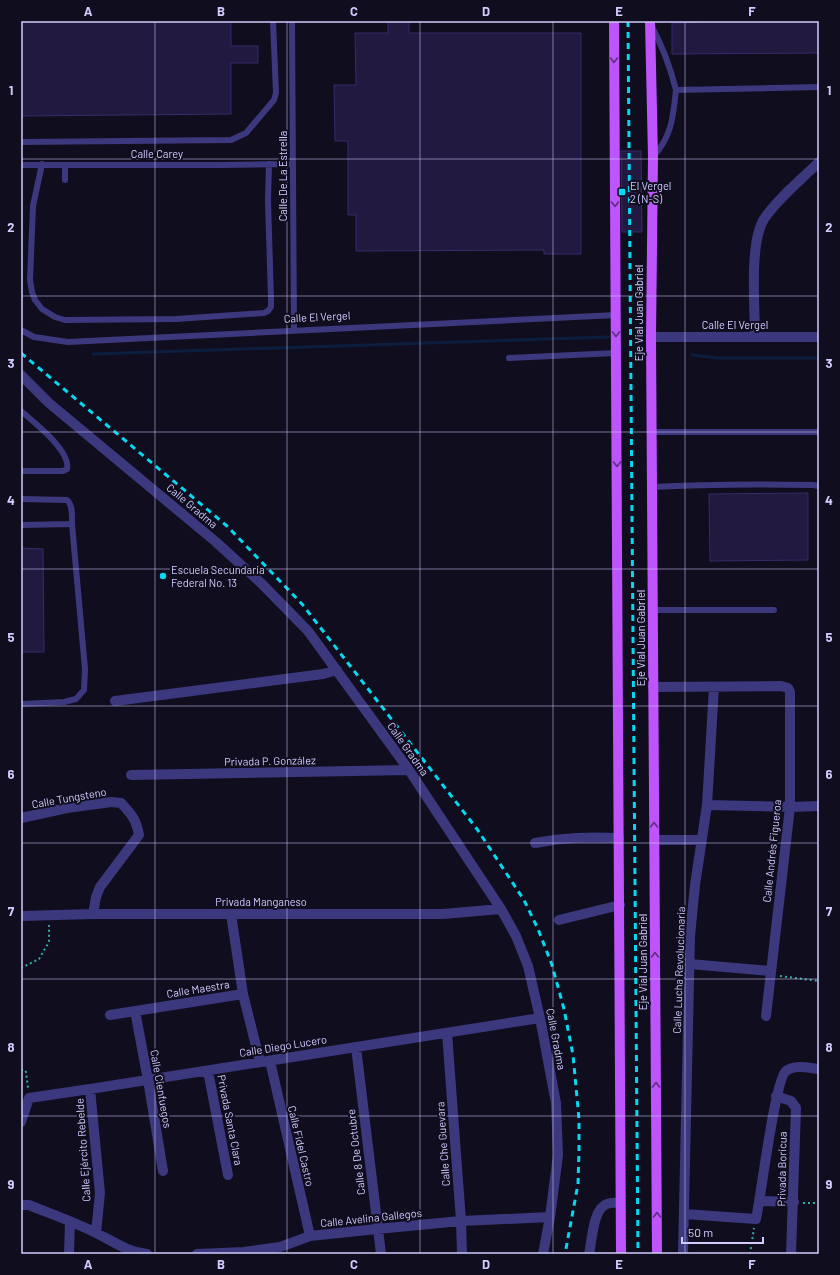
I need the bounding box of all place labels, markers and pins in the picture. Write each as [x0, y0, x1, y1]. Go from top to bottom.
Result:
place label: El Vergel 2 (N-S) [630, 179, 671, 205]
marker: El Vergel 2 (N-S) [617, 187, 627, 197]
place label: Escuela Secundaria Federal No. 13 [171, 563, 265, 589]
marker: Escuela Secundaria Federal No. 13 [158, 571, 168, 581]

